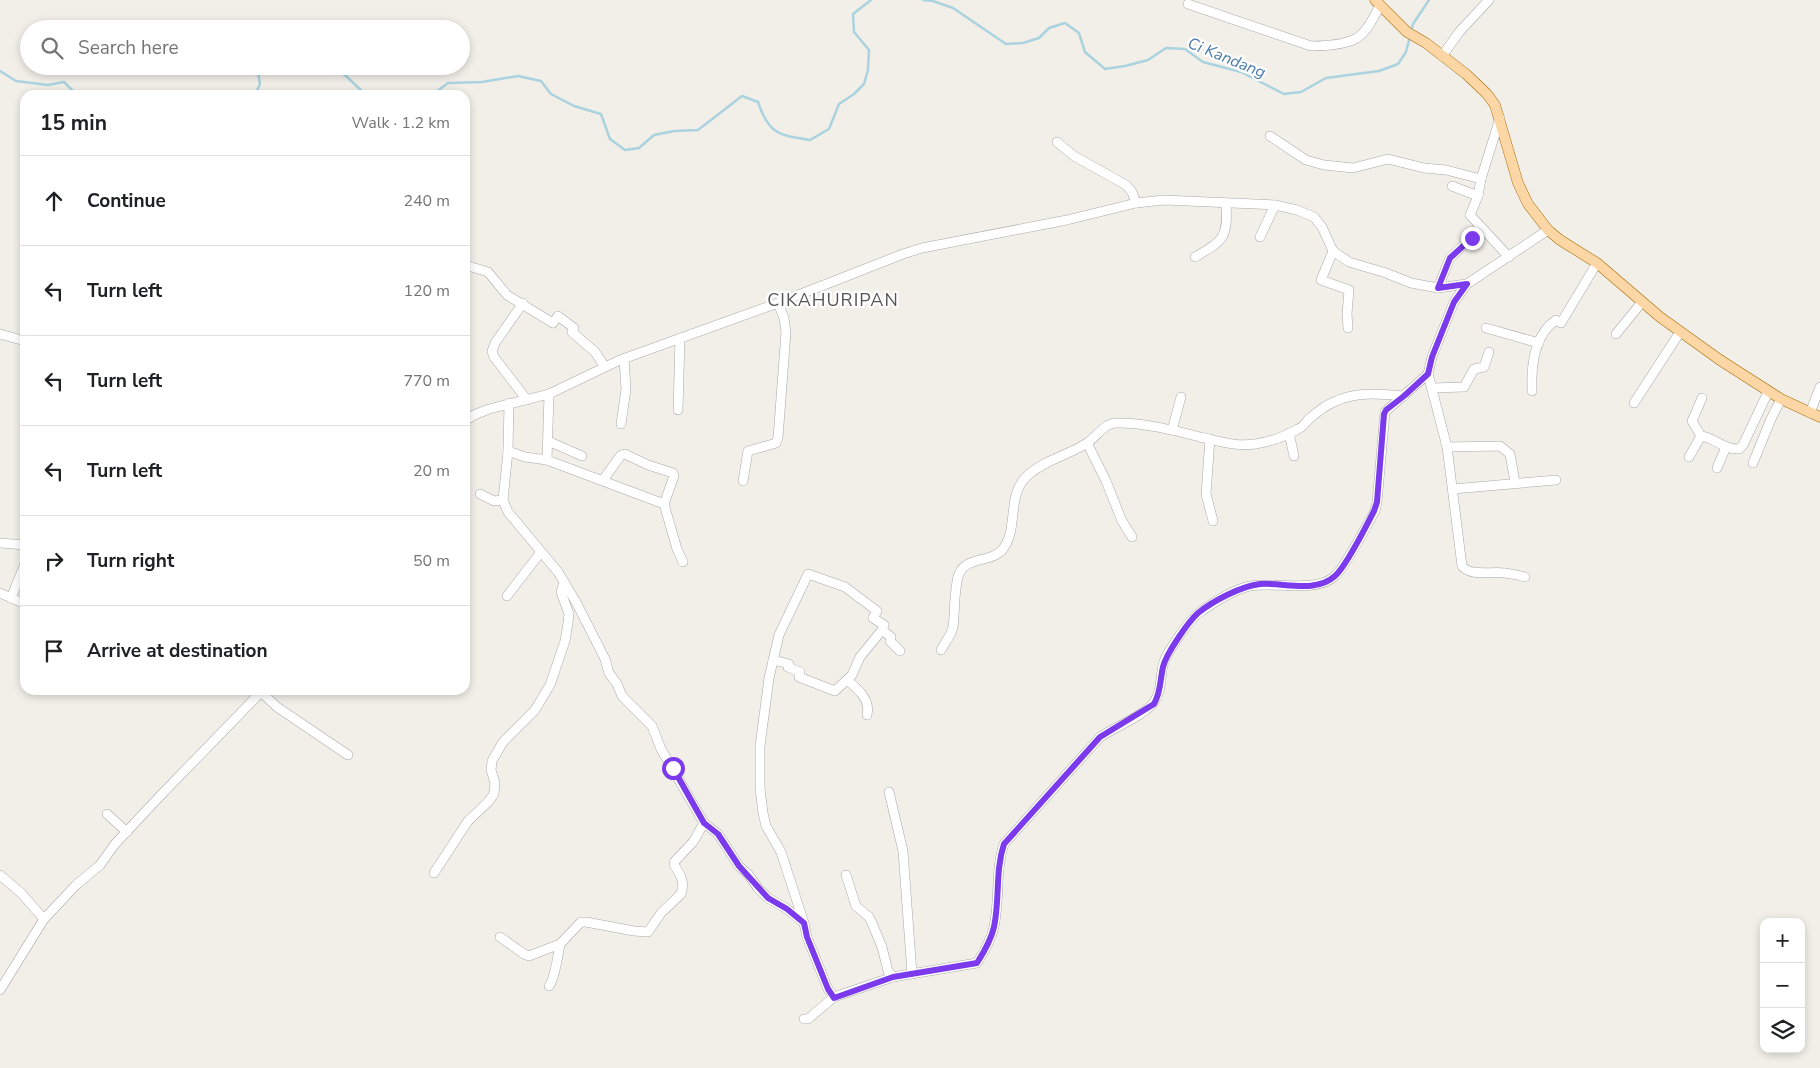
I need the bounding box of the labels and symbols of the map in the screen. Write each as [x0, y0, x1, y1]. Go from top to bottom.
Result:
water label: Ci Kandang [1184, 32, 1269, 84]
route end [1461, 227, 1484, 250]
district label: CIKAHURIPAN [767, 288, 899, 312]
route start [662, 757, 685, 780]

